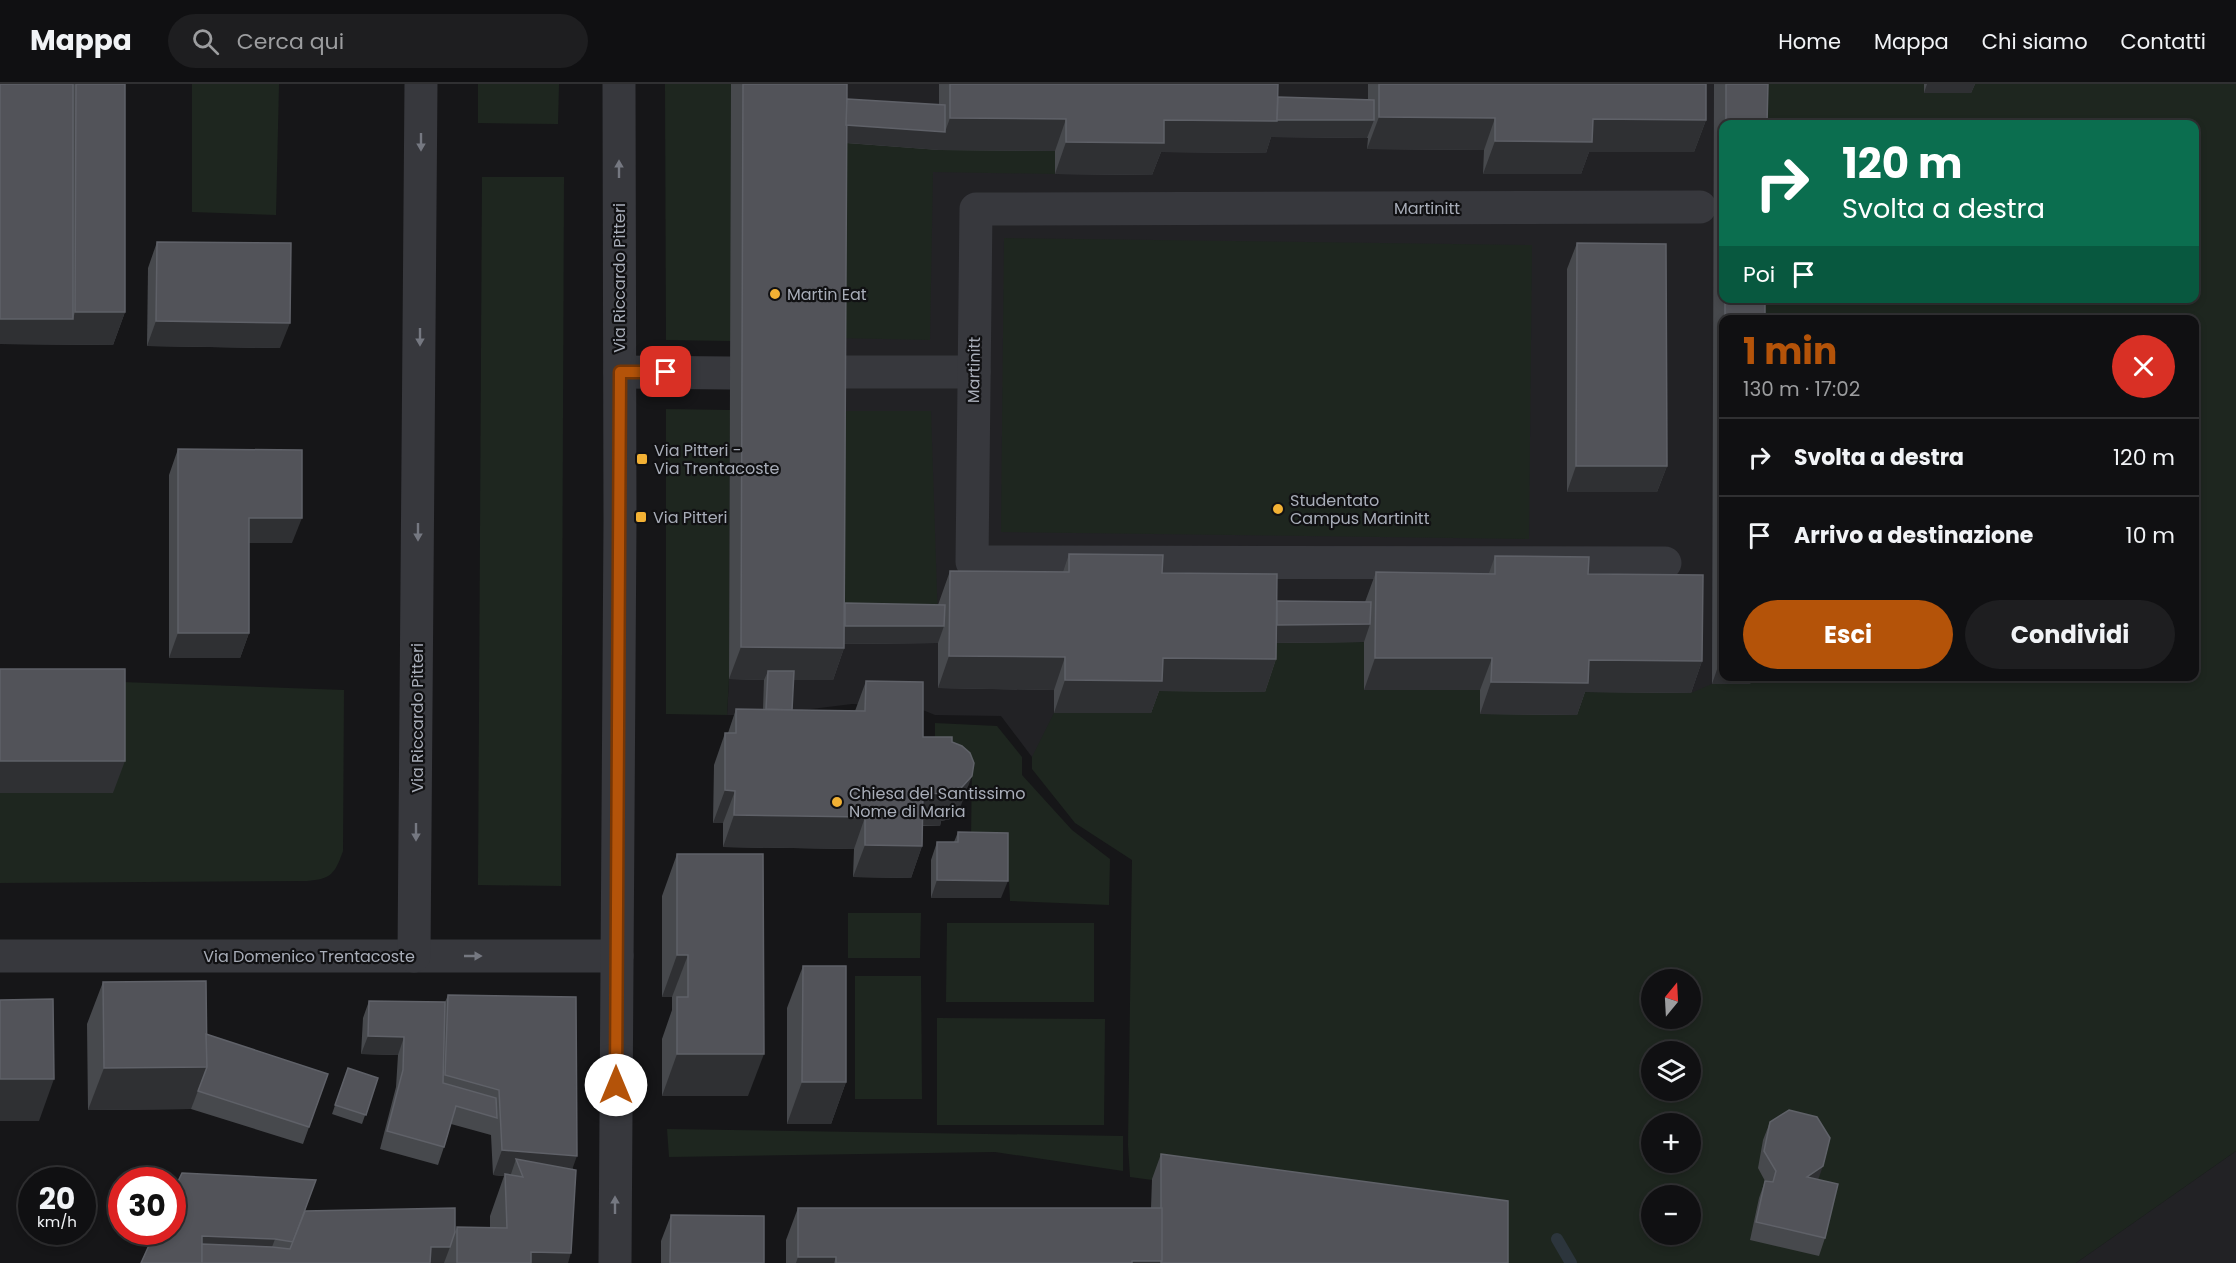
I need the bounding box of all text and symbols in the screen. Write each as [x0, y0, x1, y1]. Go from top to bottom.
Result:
search box [168, 14, 588, 68]
text: Mappa [30, 21, 132, 60]
icon: search [189, 25, 222, 58]
text: Cerca qui [237, 26, 344, 57]
text: Home [1778, 27, 1841, 56]
text: Mappa [1874, 27, 1949, 56]
text: Chi siamo [1982, 27, 2088, 56]
text: Contatti [2121, 27, 2206, 56]
one-way arrow [416, 133, 426, 152]
text: 120 m [1842, 134, 1963, 193]
icon: right [1743, 144, 1821, 222]
one-way arrow [614, 160, 624, 179]
text: Svolta a destra [1842, 190, 2045, 227]
street label: Martinitt [1394, 197, 1460, 220]
street label: Via Riccardo Pitteri [608, 203, 631, 353]
icon: arrive [1787, 258, 1820, 291]
text: Poi [1743, 259, 1775, 290]
place label: Martin Eat [787, 283, 867, 306]
marker: Martin Eat [768, 287, 782, 301]
text: 1 min [1743, 326, 1837, 377]
one-way arrow [415, 328, 425, 347]
button: close [2112, 335, 2175, 398]
street label: Martinitt [962, 337, 986, 403]
pin [640, 346, 691, 397]
icon: arrive [649, 355, 682, 388]
text: 130 m · 17:02 [1743, 375, 1860, 403]
place label: Via Pitteri - Via Trentacoste [654, 439, 779, 480]
icon: right [1743, 441, 1776, 474]
text: Svolta a destra [1794, 442, 1964, 473]
text: 120 m [2113, 442, 2175, 473]
marker: Via Pitteri - Via Trentacoste [635, 452, 649, 466]
place label: Studentato Campus Martinitt [1290, 489, 1430, 530]
marker: Studentato Campus Martinitt [1271, 502, 1285, 516]
place label: Via Pitteri [653, 506, 728, 529]
marker: Via Pitteri [634, 510, 648, 524]
icon: arrive [1743, 519, 1776, 552]
text: Arrivo a destinazione [1794, 520, 2033, 551]
text: 10 m [2126, 520, 2175, 551]
one-way arrow [414, 523, 423, 542]
button: Esci [1743, 600, 1953, 669]
button: Condividi [1965, 600, 2175, 669]
street label: Via Riccardo Pitteri [406, 643, 429, 793]
place label: Chiesa del Santissimo Nome di Maria [849, 782, 1025, 823]
marker: Chiesa del Santissimo Nome di Maria [830, 795, 844, 809]
one-way arrow [411, 823, 421, 842]
street label: Via Domenico Trentacoste [203, 945, 415, 968]
one-way arrow [463, 951, 482, 961]
north arrow [1641, 969, 1701, 1029]
map controls [1641, 969, 1701, 1245]
button: layers [1641, 1041, 1701, 1101]
position arrow [584, 1053, 648, 1117]
button: + [1641, 1113, 1701, 1173]
speed limit sign: 30 [108, 1167, 186, 1245]
text: 20 [39, 1177, 75, 1220]
button: − [1641, 1185, 1701, 1245]
one-way arrow [610, 1195, 620, 1214]
text: km/h [37, 1211, 77, 1232]

